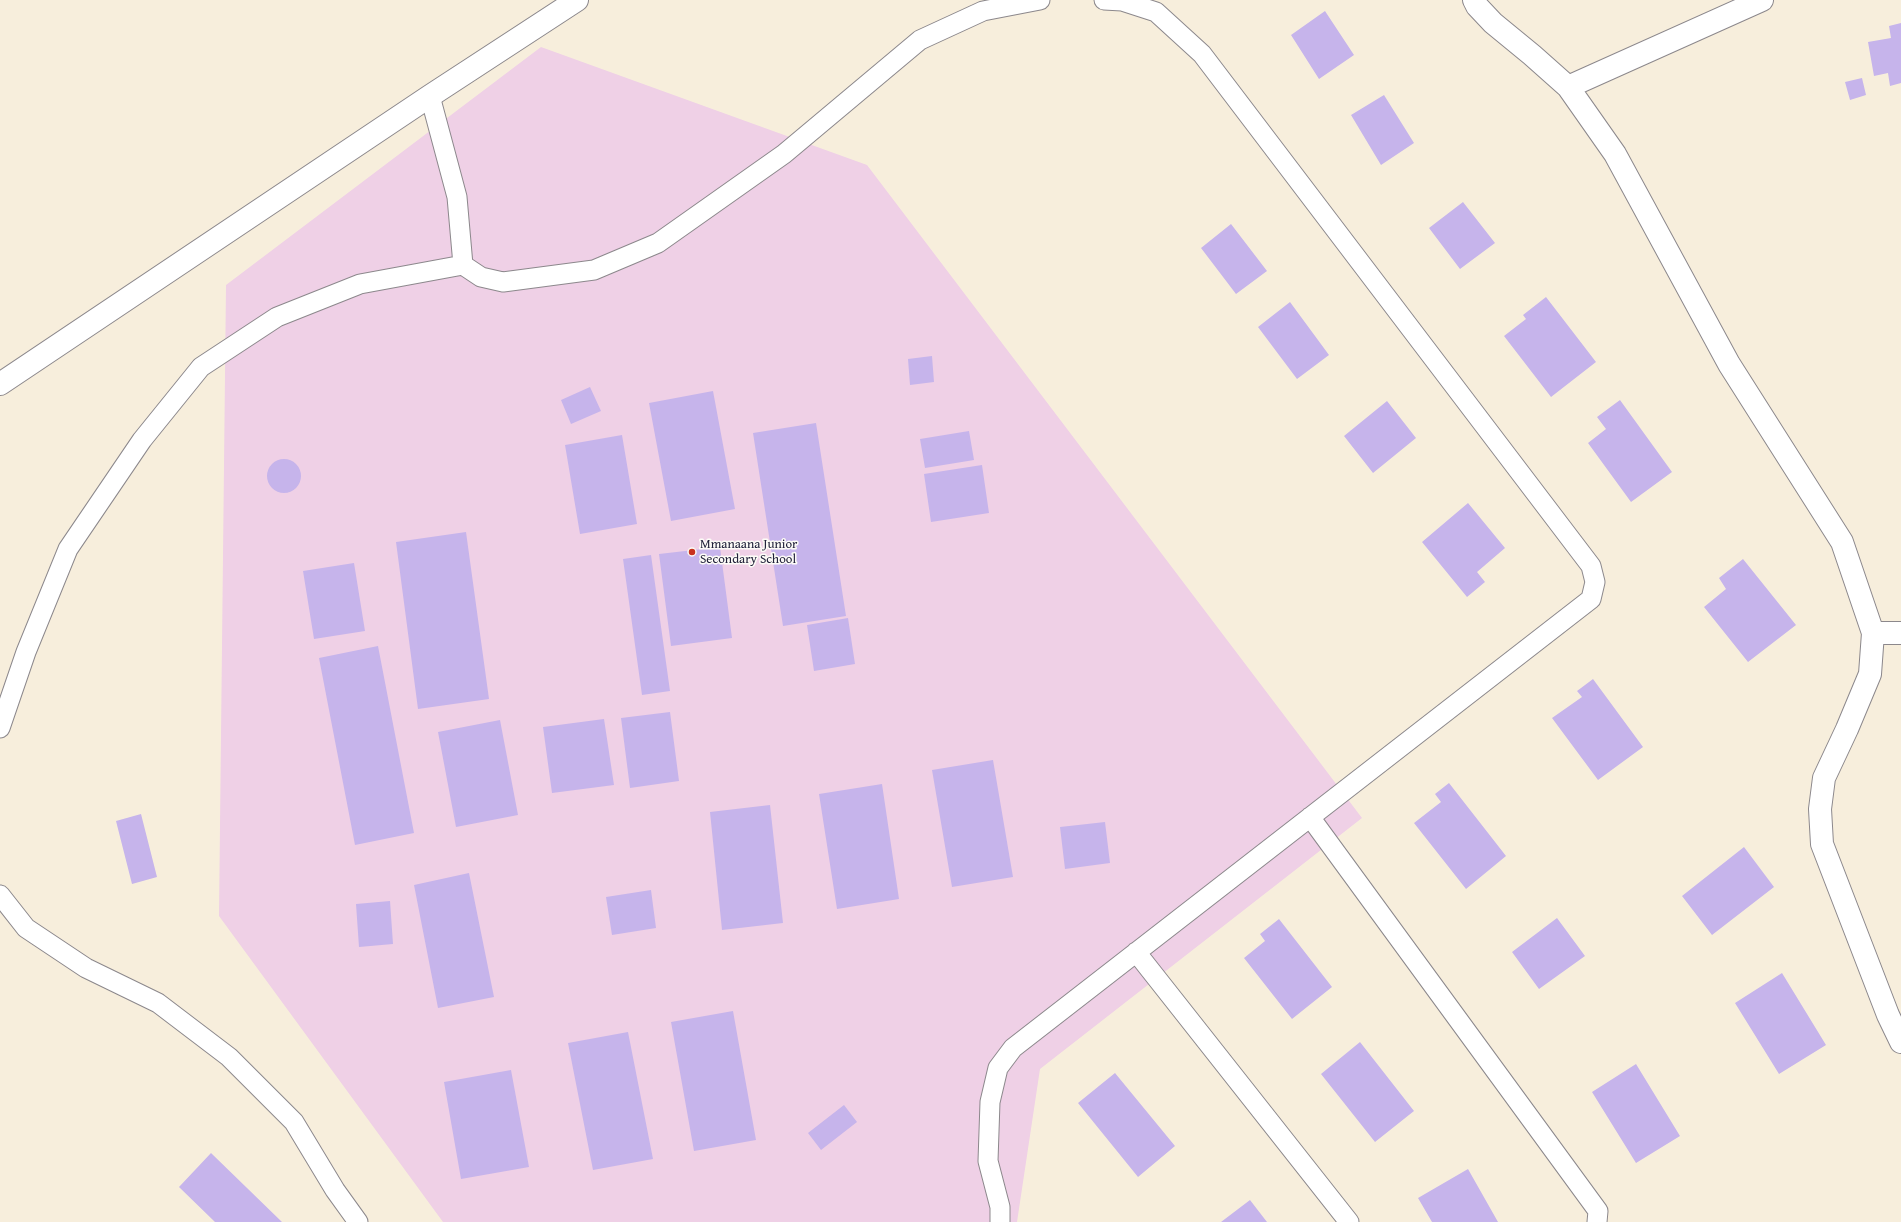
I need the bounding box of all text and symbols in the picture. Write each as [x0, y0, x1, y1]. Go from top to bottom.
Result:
place label: Mmanaana Junior Secondary School [700, 537, 797, 568]
marker: Mmanaana Junior Secondary School [687, 547, 697, 557]

